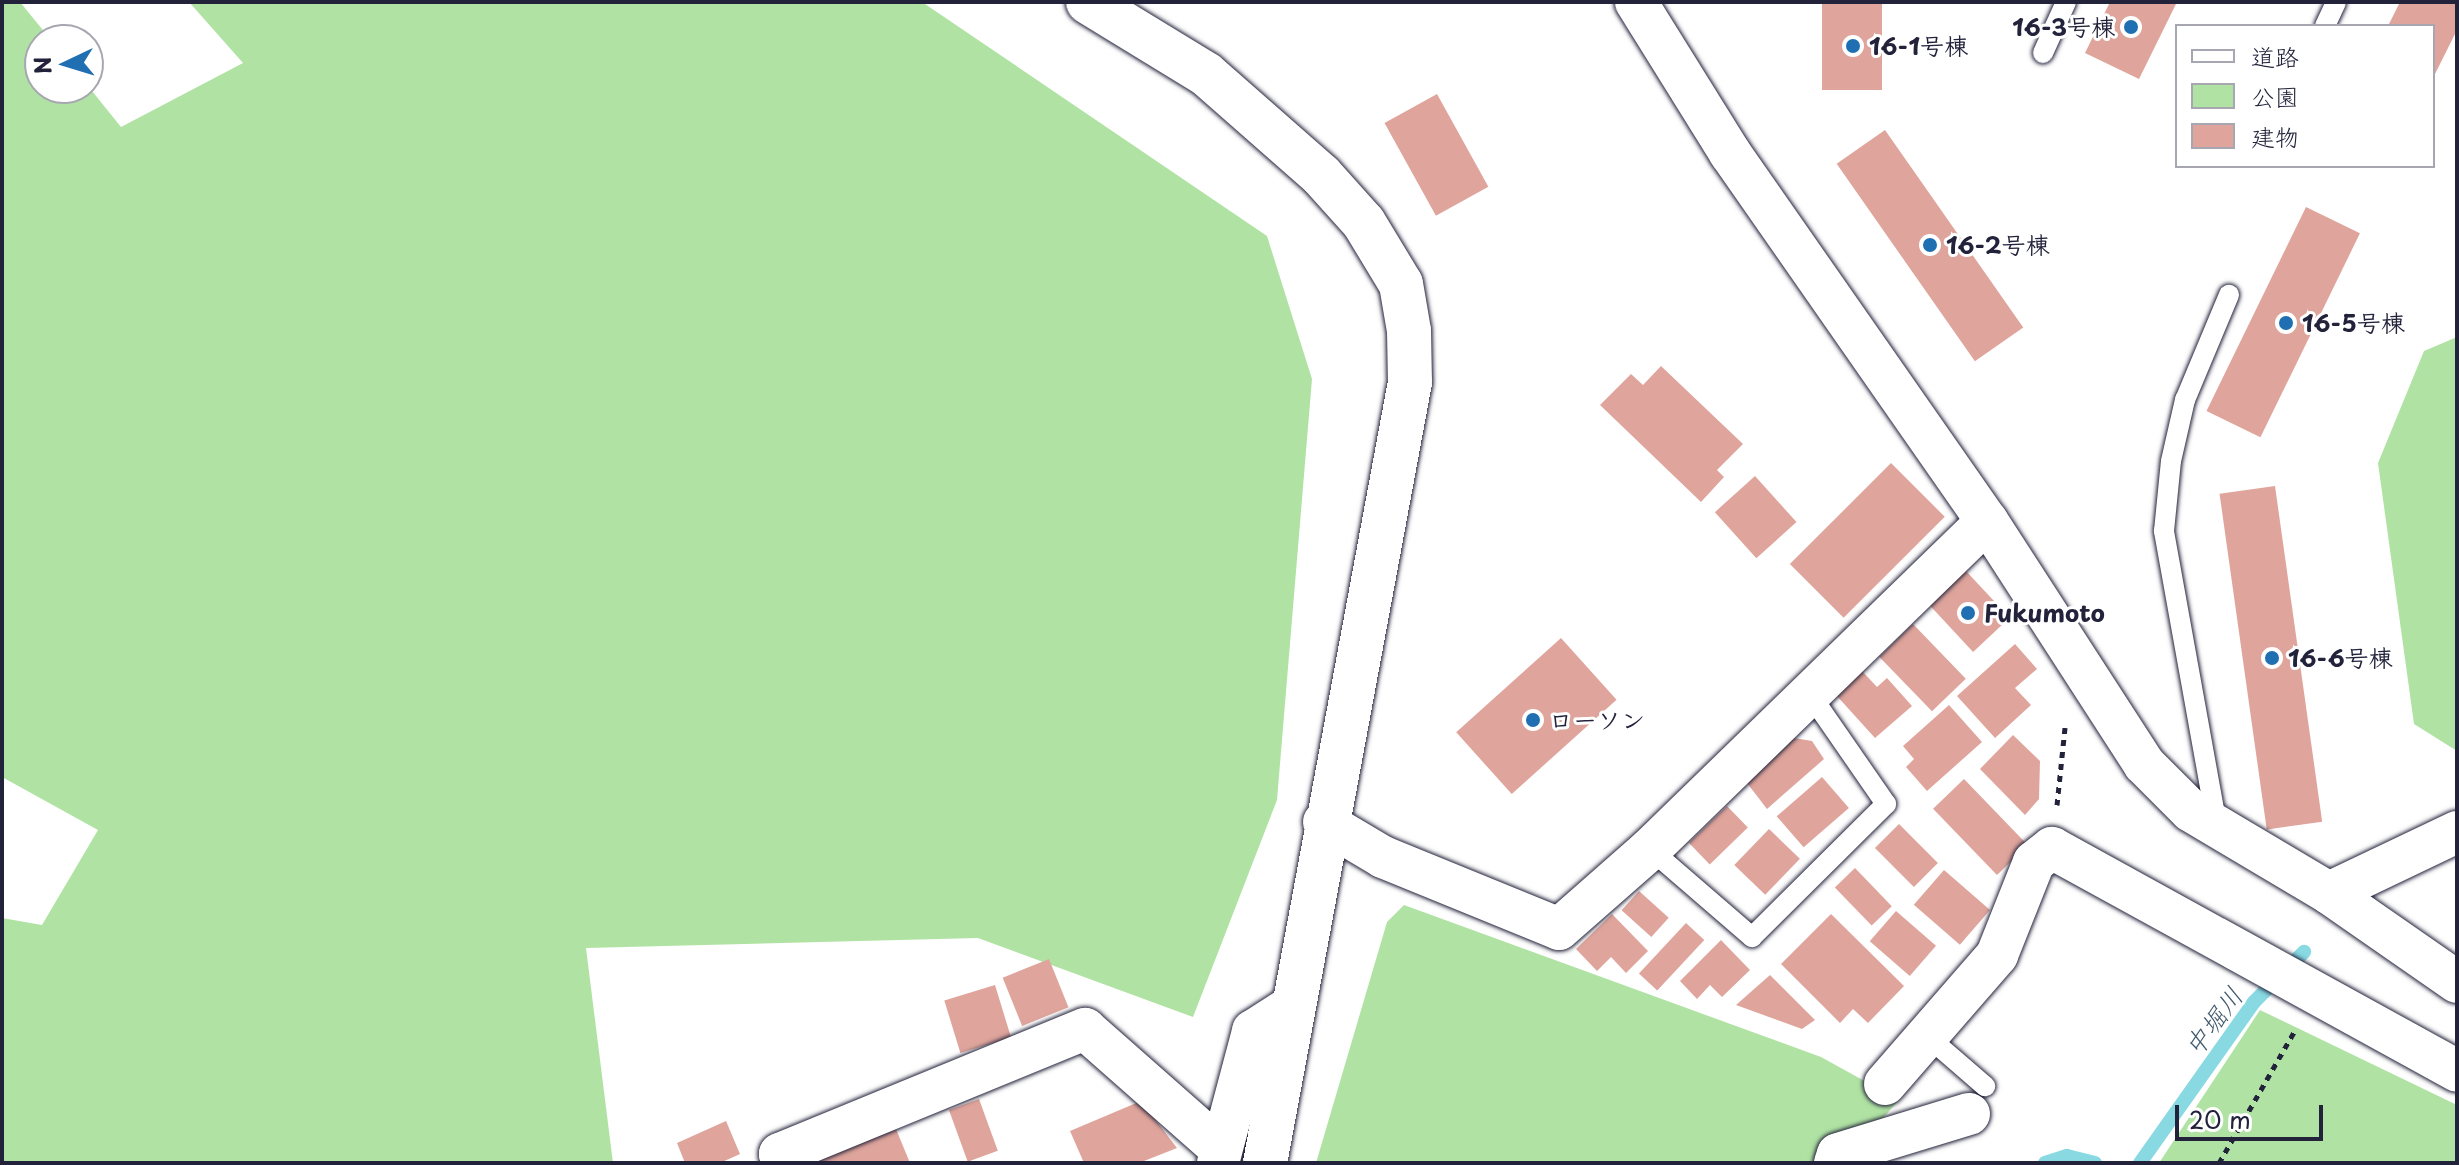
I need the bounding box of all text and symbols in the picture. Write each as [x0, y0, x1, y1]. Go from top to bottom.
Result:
place label: 16-3号棟 [2012, 13, 2115, 41]
marker: 16-3号棟 [2122, 18, 2140, 36]
north arrow [24, 24, 104, 104]
legend [2175, 24, 2435, 168]
place label: 16-1号棟 [1869, 32, 1968, 60]
marker: 16-1号棟 [1844, 37, 1862, 55]
text: 道路 [2251, 38, 2299, 74]
text: N [24, 56, 59, 75]
text: 公園 [2251, 78, 2299, 114]
text: 建物 [2251, 118, 2299, 154]
place label: 16-2号棟 [1946, 231, 2050, 259]
marker: 16-2号棟 [1921, 236, 1939, 254]
place label: 16-5号棟 [2302, 309, 2405, 337]
marker: 16-5号棟 [2277, 314, 2295, 332]
place label: Fukumoto [1984, 599, 2105, 627]
marker: Fukumoto [1959, 604, 1977, 622]
place label: 16-6号棟 [2288, 644, 2393, 672]
marker: 16-6号棟 [2263, 649, 2281, 667]
place label: ローソン [1549, 706, 1645, 734]
marker: ローソン [1524, 711, 1542, 729]
water label: 中堀川 [2177, 980, 2249, 1062]
scale bar [2179, 1089, 2327, 1139]
text: 20 m [2189, 1101, 2251, 1137]

